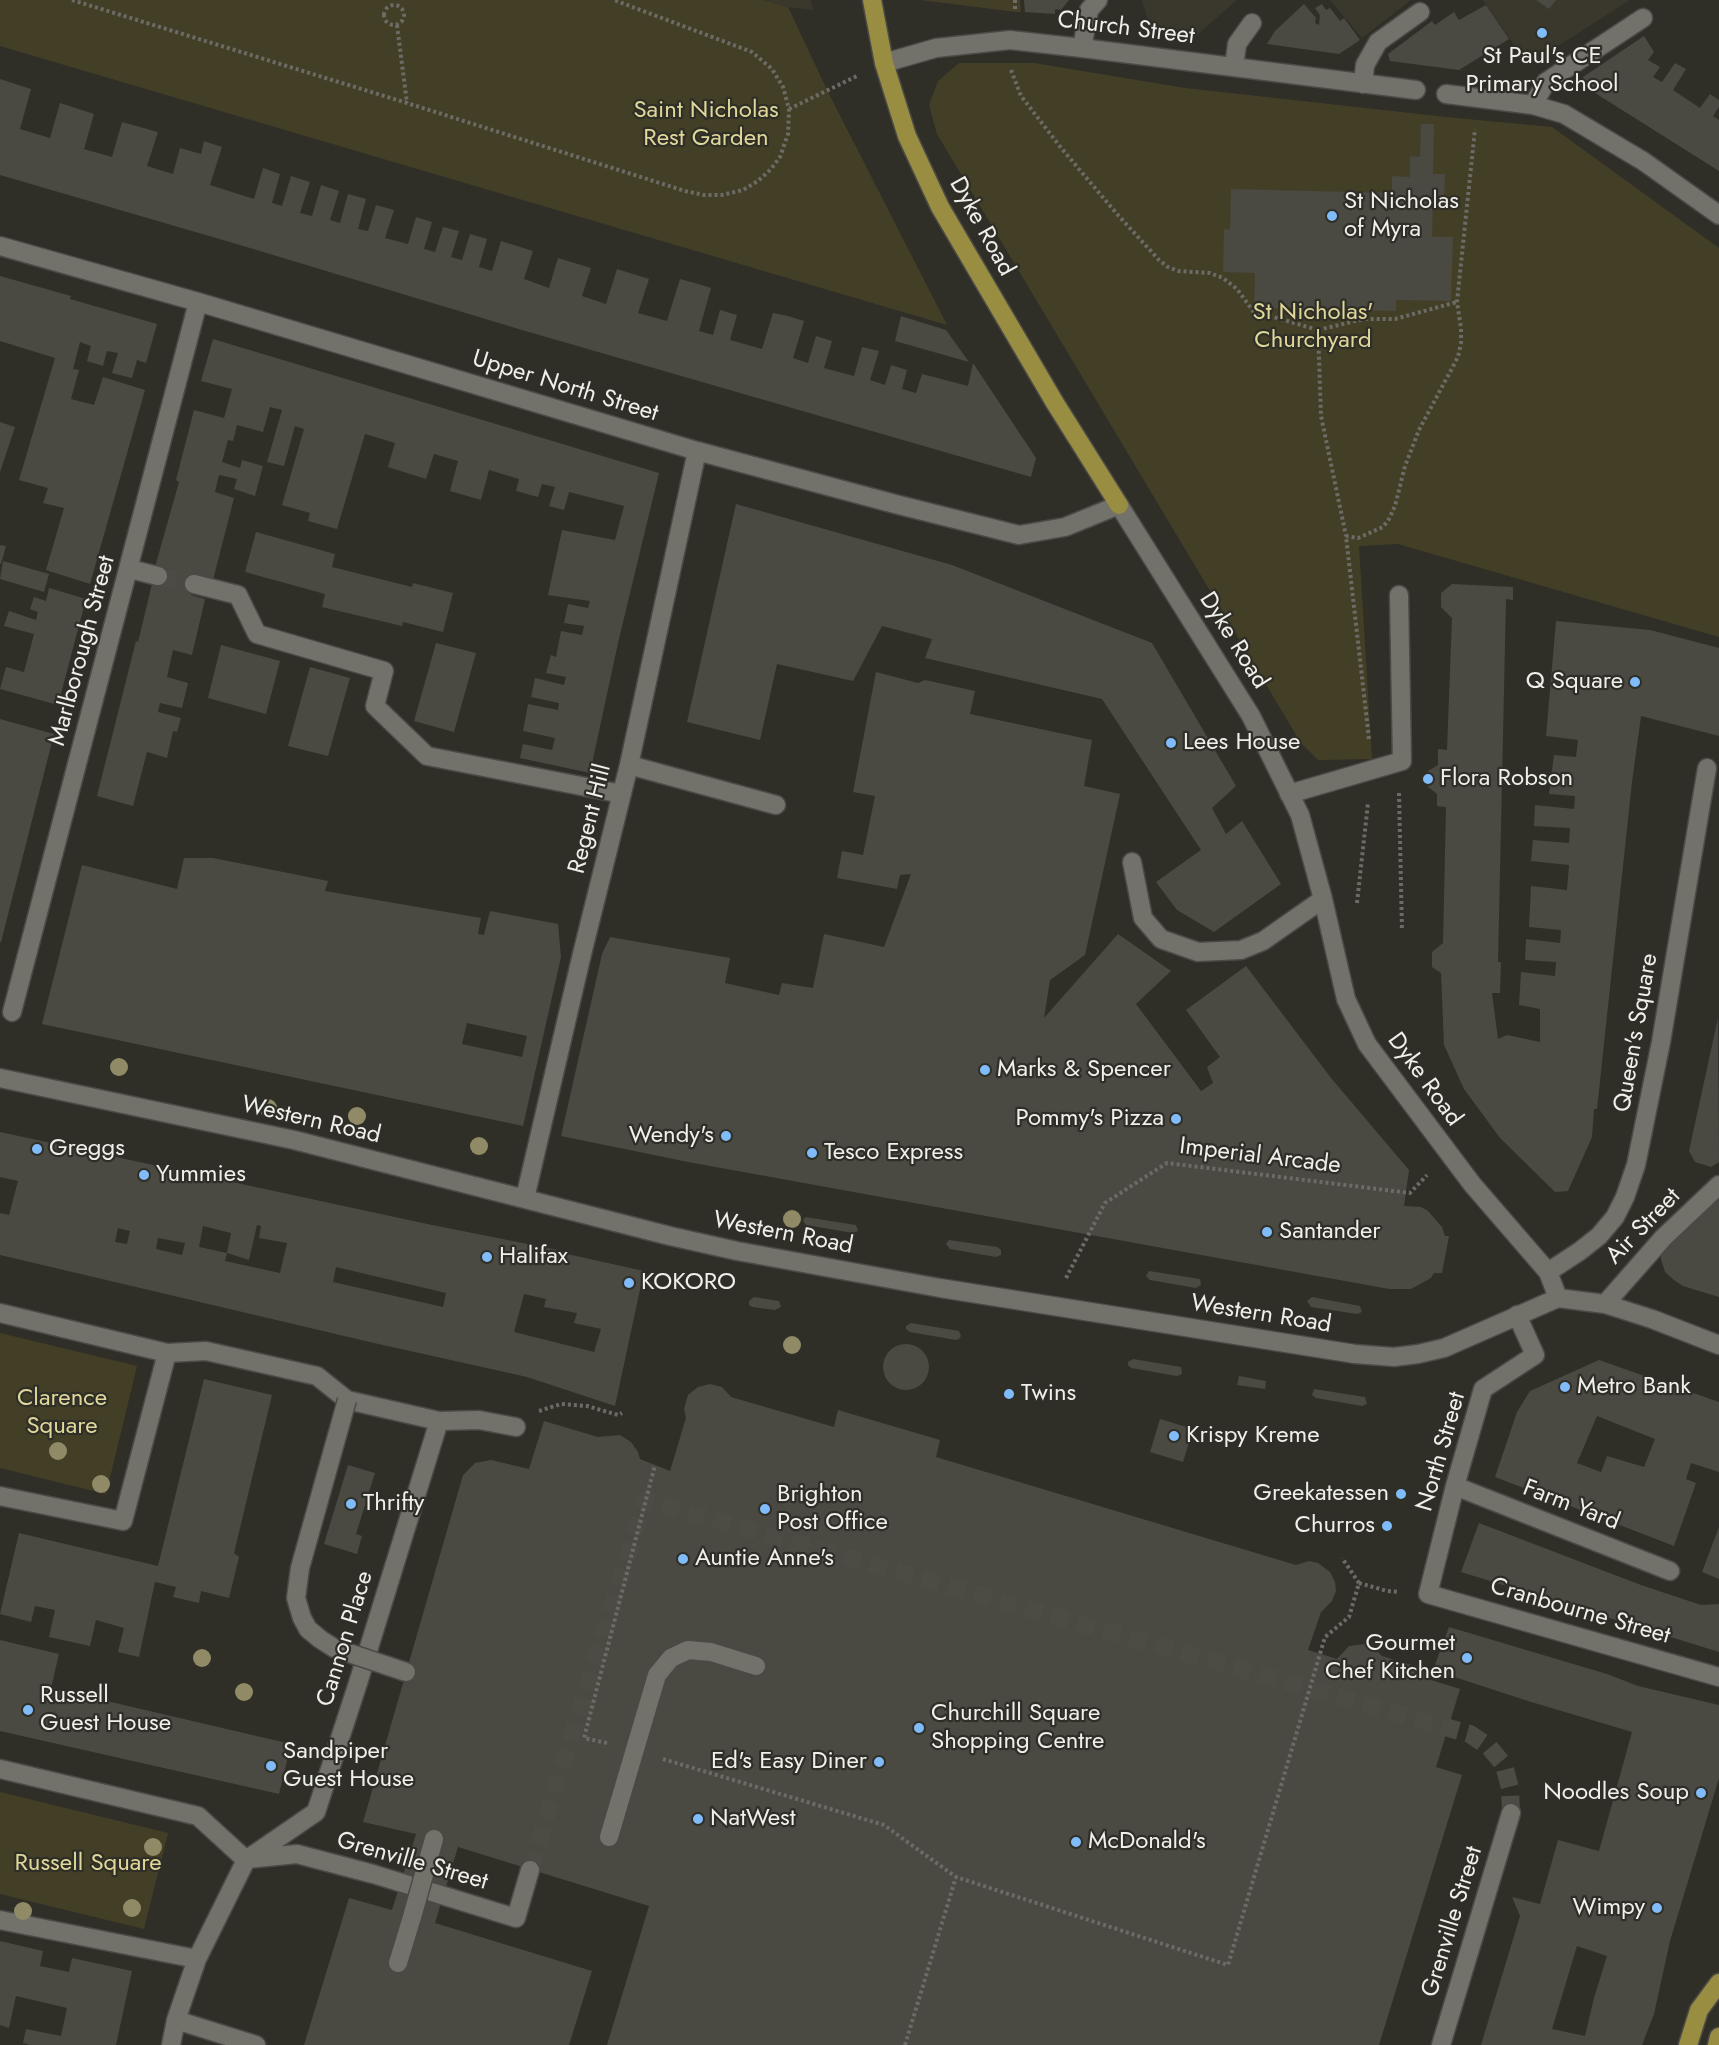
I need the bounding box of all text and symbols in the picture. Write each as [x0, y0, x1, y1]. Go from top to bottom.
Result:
street label: Church Street [1056, 6, 1196, 52]
marker: St Paul's CE Primary School [1535, 26, 1549, 40]
place label: St Paul's CE Primary School [1465, 43, 1619, 99]
park label: Saint Nicholas Rest Garden [633, 97, 779, 153]
street label: Dyke Road [942, 172, 1020, 282]
place label: St Nicholas of Myra [1344, 188, 1459, 244]
marker: St Nicholas of Myra [1325, 209, 1339, 223]
park label: St Nicholas' Churchyard [1253, 299, 1373, 355]
street label: Upper North Street [469, 345, 661, 429]
street label: Marlborough Street [44, 553, 122, 749]
street label: Dyke Road [1192, 587, 1274, 695]
place label: Q Square [1526, 668, 1623, 696]
marker: Q Square [1628, 675, 1642, 689]
place label: Lees House [1183, 729, 1300, 757]
marker: Lees House [1164, 736, 1178, 750]
street label: Regent Hill [563, 761, 619, 877]
place label: Flora Robson [1440, 765, 1573, 793]
marker: Flora Robson [1421, 772, 1435, 786]
street label: Queen's Square [1609, 951, 1665, 1115]
street label: Dyke Road [1380, 1028, 1468, 1132]
place label: Marks & Spencer [997, 1056, 1171, 1084]
marker: Marks & Spencer [978, 1063, 992, 1077]
street label: Western Road [239, 1091, 383, 1151]
place label: Pommy's Pizza [1016, 1105, 1164, 1133]
marker: Pommy's Pizza [1169, 1112, 1183, 1126]
place label: Wendy's [629, 1122, 714, 1150]
marker: Wendy's [719, 1129, 733, 1143]
street label: Imperial Arcade [1178, 1133, 1342, 1181]
place label: Greggs [49, 1135, 125, 1163]
place label: Tesco Express [824, 1139, 963, 1167]
marker: Greggs [30, 1142, 44, 1156]
marker: Tesco Express [805, 1146, 819, 1160]
place label: Yummies [156, 1161, 246, 1189]
marker: Yummies [137, 1168, 151, 1182]
street label: Air Street [1601, 1183, 1687, 1271]
street label: Western Road [711, 1206, 855, 1262]
place label: Santander [1279, 1218, 1380, 1246]
marker: Santander [1260, 1225, 1274, 1239]
place label: Halifax [499, 1243, 568, 1271]
marker: Halifax [480, 1250, 494, 1264]
place label: KOKORO [641, 1269, 736, 1297]
marker: KOKORO [622, 1276, 636, 1290]
street label: Western Road [1189, 1290, 1333, 1340]
place label: Metro Bank [1577, 1373, 1691, 1401]
place label: Twins [1021, 1380, 1076, 1408]
marker: Metro Bank [1558, 1380, 1572, 1394]
park label: Clarence Square [17, 1385, 107, 1441]
marker: Twins [1002, 1387, 1016, 1401]
street label: North Street [1411, 1389, 1473, 1515]
place label: Krispy Kreme [1186, 1422, 1320, 1450]
marker: Krispy Kreme [1167, 1429, 1181, 1443]
street label: Farm Yard [1518, 1474, 1624, 1538]
place label: Greekatessen [1253, 1480, 1389, 1508]
place label: Brighton Post Office [777, 1481, 888, 1537]
marker: Greekatessen [1394, 1487, 1408, 1501]
place label: Thrifty [363, 1490, 424, 1518]
marker: Thrifty [344, 1497, 358, 1511]
marker: Brighton Post Office [758, 1502, 772, 1516]
place label: Churros [1294, 1512, 1375, 1540]
marker: Churros [1380, 1519, 1394, 1533]
place label: Auntie Anne's [695, 1545, 834, 1573]
marker: Auntie Anne's [676, 1552, 690, 1566]
street label: Cannon Place [312, 1568, 380, 1710]
street label: Cranbourne Street [1487, 1573, 1673, 1651]
place label: Gourmet Chef Kitchen [1325, 1630, 1455, 1686]
marker: Gourmet Chef Kitchen [1460, 1651, 1474, 1665]
place label: Russell Guest House [40, 1682, 171, 1738]
place label: Churchill Square Shopping Centre [931, 1700, 1104, 1756]
marker: Russell Guest House [21, 1703, 35, 1717]
marker: Churchill Square Shopping Centre [912, 1721, 926, 1735]
place label: Sandpiper Guest House [283, 1738, 414, 1794]
place label: Ed's Easy Diner [711, 1748, 867, 1776]
marker: Ed's Easy Diner [872, 1755, 886, 1769]
marker: Sandpiper Guest House [264, 1759, 278, 1773]
place label: Noodles Soup [1543, 1779, 1689, 1807]
marker: Noodles Soup [1694, 1786, 1708, 1800]
place label: NatWest [710, 1805, 796, 1833]
marker: NatWest [691, 1812, 705, 1826]
street label: Grenville Street [333, 1827, 491, 1897]
place label: McDonald's [1088, 1828, 1206, 1856]
marker: McDonald's [1069, 1835, 1083, 1849]
street label: Grenville Street [1416, 1843, 1490, 2001]
park label: Russell Square [14, 1850, 162, 1878]
place label: Wimpy [1572, 1894, 1645, 1922]
marker: Wimpy [1650, 1901, 1664, 1915]

